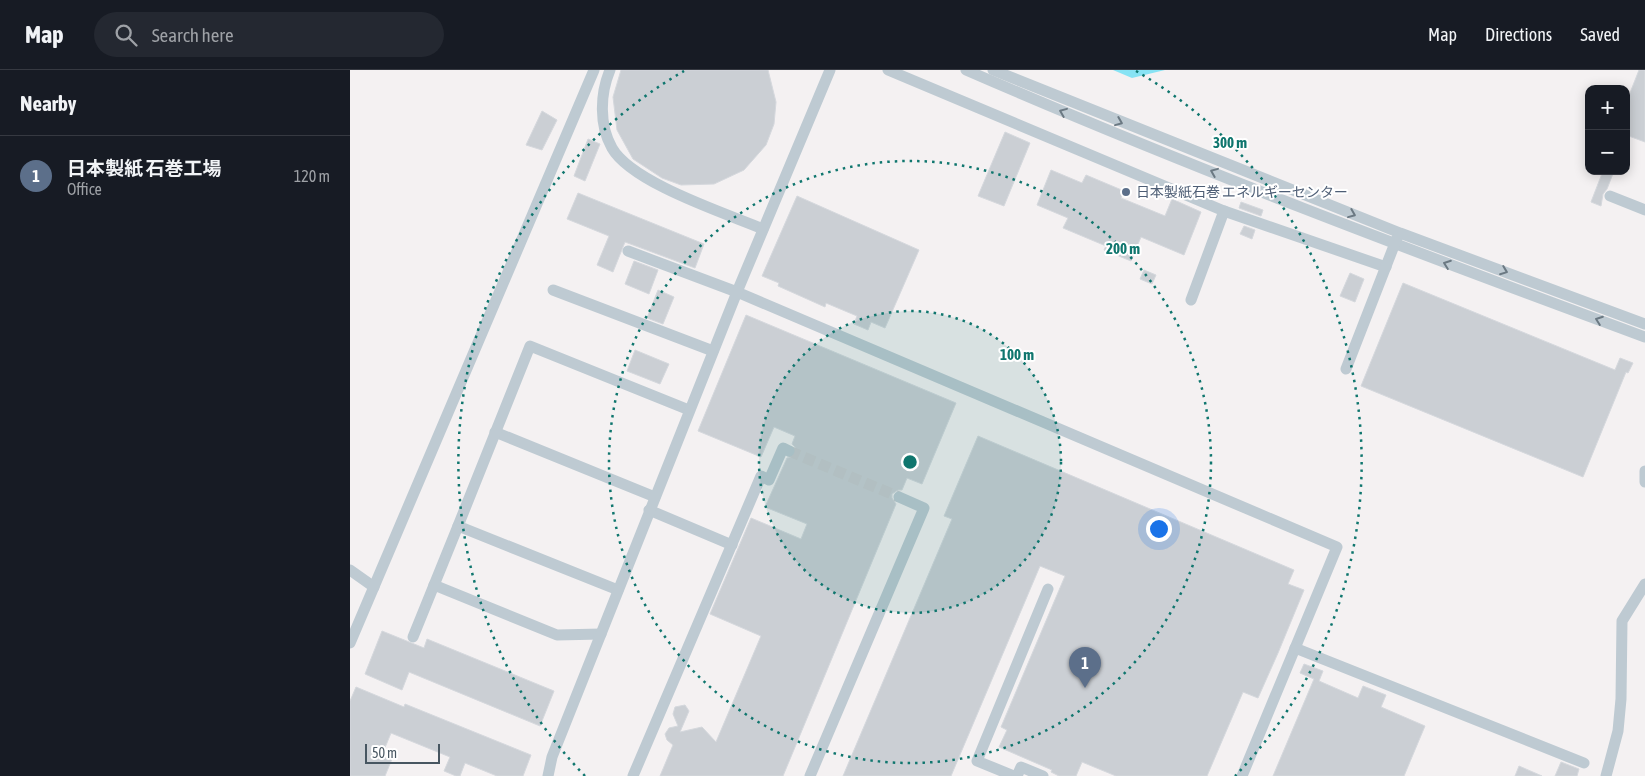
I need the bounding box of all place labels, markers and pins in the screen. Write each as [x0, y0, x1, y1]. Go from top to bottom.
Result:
place label: 日本製紙石巻 エネルギーセンター [1136, 184, 1348, 200]
marker: 日本製紙石巻 エネルギーセンター [1120, 186, 1132, 198]
centre of rings [901, 453, 919, 471]
pin: 1 [1069, 647, 1101, 688]

